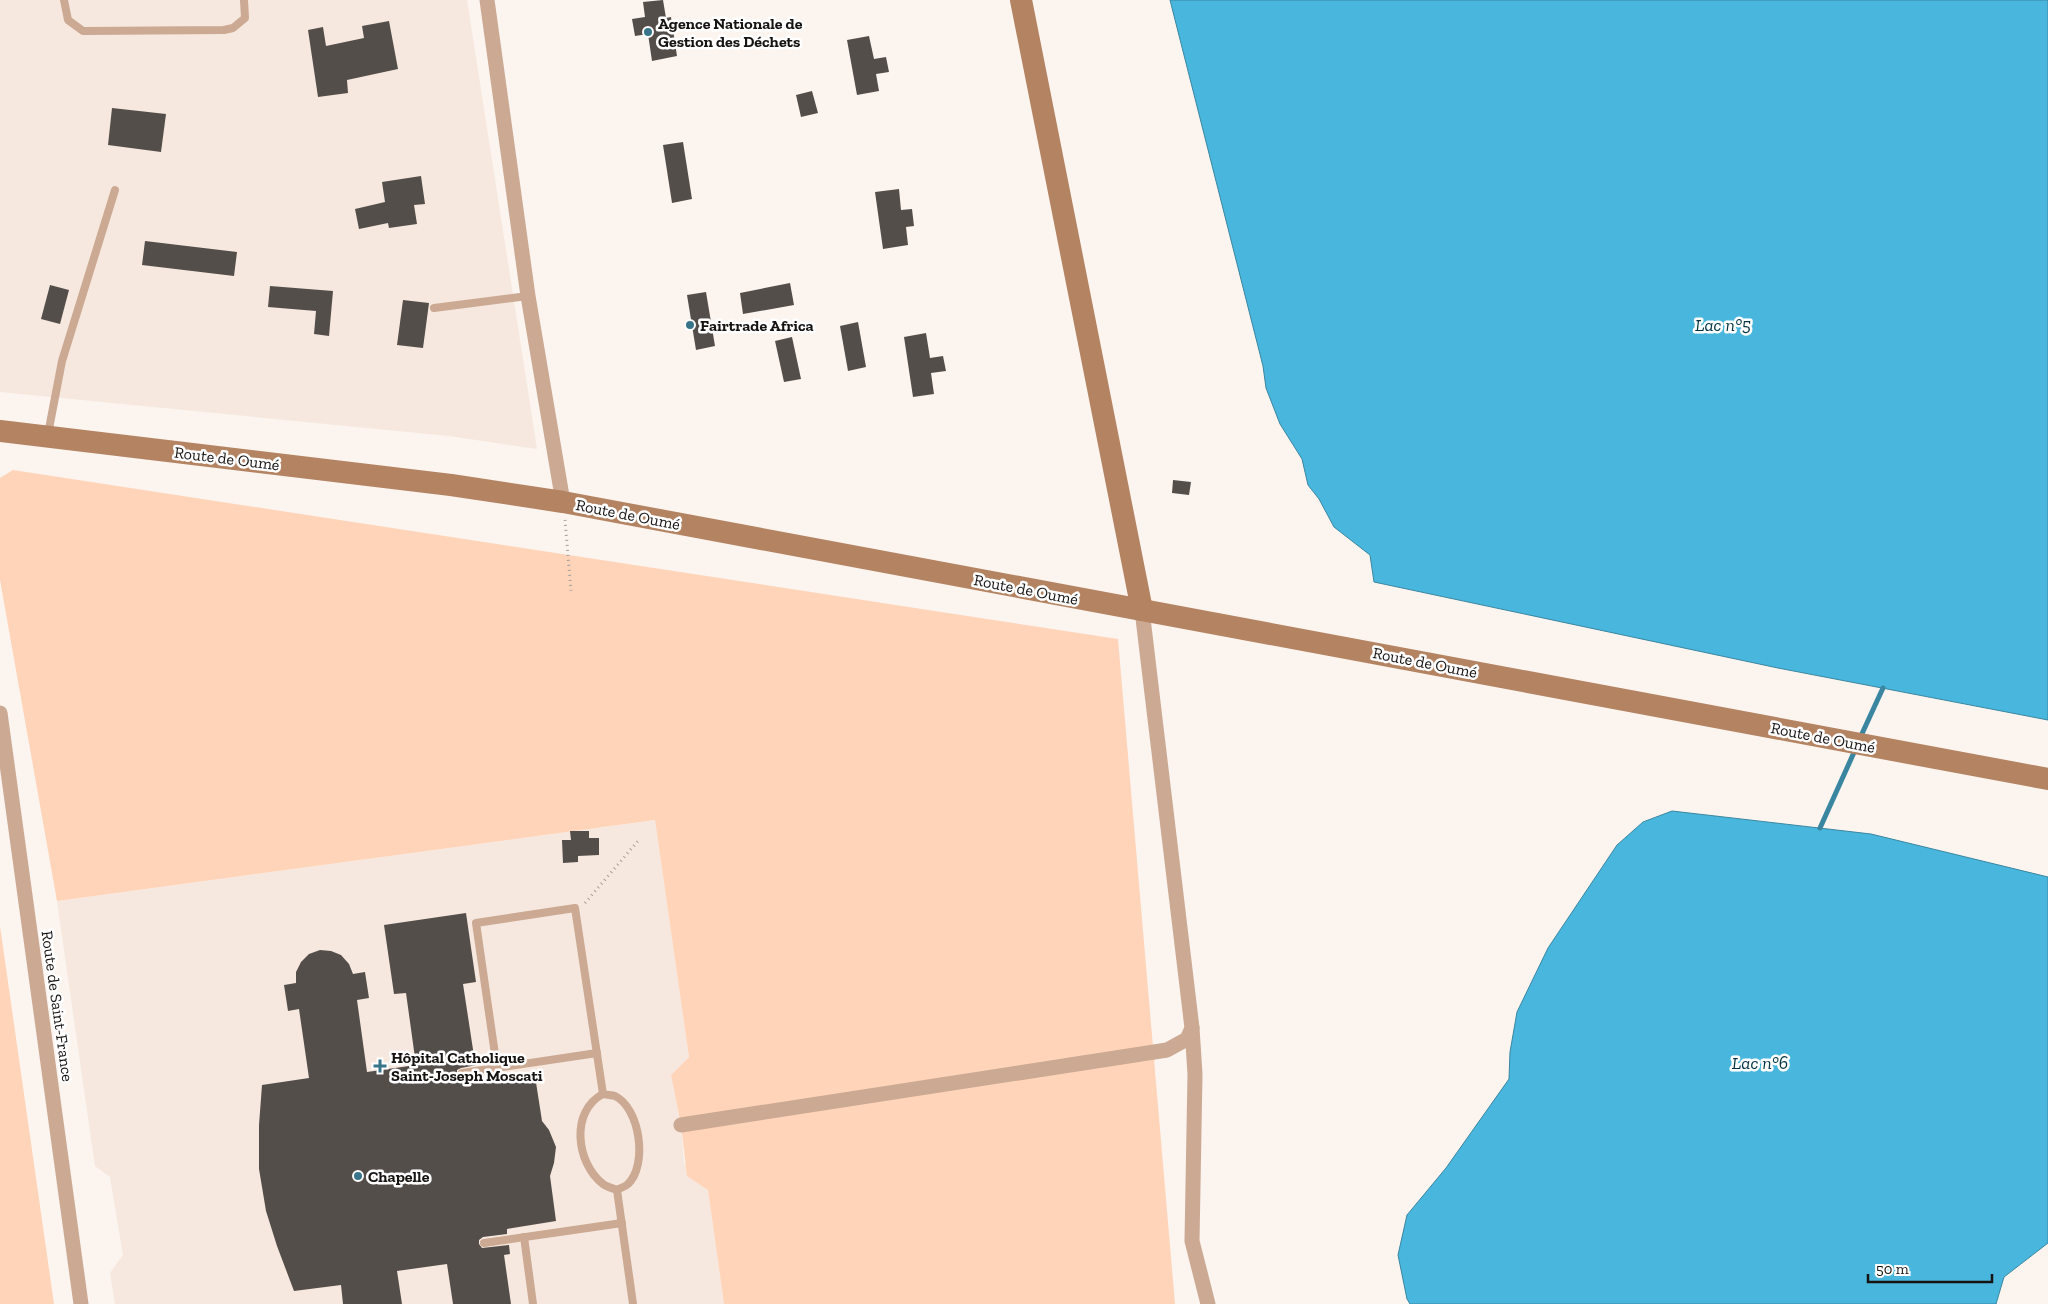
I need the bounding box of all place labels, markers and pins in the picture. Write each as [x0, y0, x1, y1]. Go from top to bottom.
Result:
place label: Agence Nationale de Gestion des Déchets [658, 14, 803, 51]
marker: Agence Nationale de Gestion des Déchets [642, 26, 654, 38]
place label: Fairtrade Africa [700, 316, 814, 335]
marker: Fairtrade Africa [684, 319, 696, 331]
place label: Hôpital Catholique Saint-Joseph Moscati [391, 1048, 543, 1085]
marker: Hôpital Catholique Saint-Joseph Moscati [373, 1059, 387, 1073]
place label: Chapelle [368, 1167, 430, 1186]
marker: Chapelle [352, 1170, 364, 1182]

